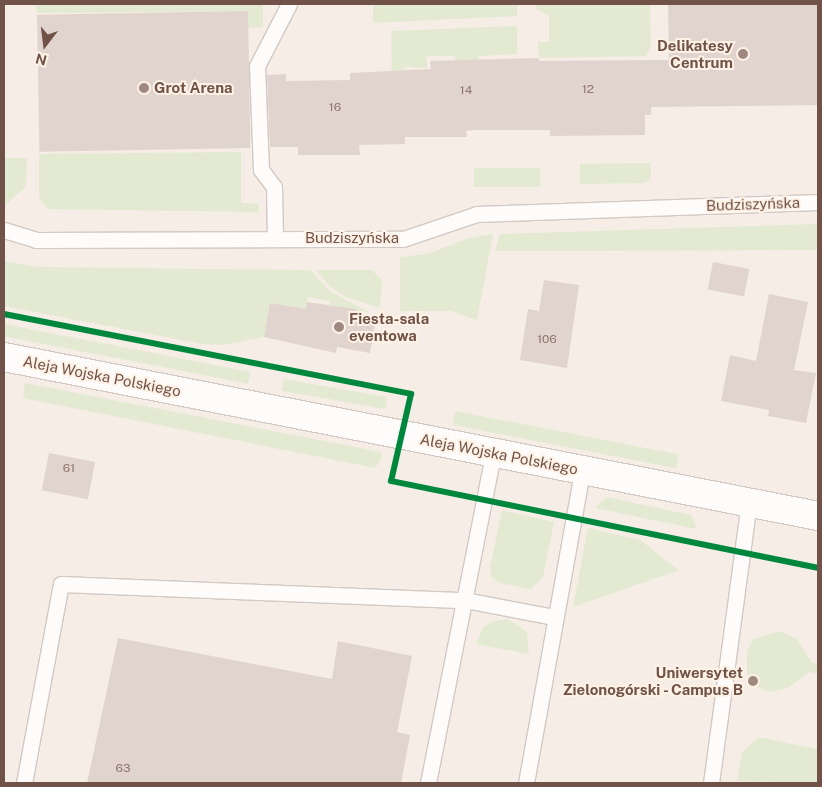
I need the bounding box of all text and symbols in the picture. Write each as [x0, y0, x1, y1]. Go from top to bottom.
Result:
north arrow [20, 20, 70, 70]
place label: Delikatesy Centrum [657, 36, 733, 71]
marker: Delikatesy Centrum [737, 48, 749, 60]
text: N [34, 50, 48, 69]
place label: Grot Arena [154, 79, 233, 97]
marker: Grot Arena [138, 82, 150, 94]
house number: 12 [582, 83, 594, 97]
house number: 14 [460, 84, 472, 98]
house number: 16 [329, 101, 341, 115]
street label: Budziszyńska [706, 193, 800, 215]
street label: Budziszyńska [305, 229, 399, 247]
place label: Fiesta-sala eventowa [349, 309, 429, 344]
marker: Fiesta-sala eventowa [333, 321, 345, 333]
house number: 106 [537, 333, 557, 347]
street label: Aleja Wojska Polskiego [21, 352, 183, 400]
street label: Aleja Wojska Polskiego [418, 430, 580, 478]
house number: 61 [63, 462, 75, 476]
place label: Uniwersytet Zielonogórski - Campus B [561, 663, 743, 698]
marker: Uniwersytet Zielonogórski - Campus B [747, 675, 759, 687]
house number: 63 [116, 762, 130, 776]

